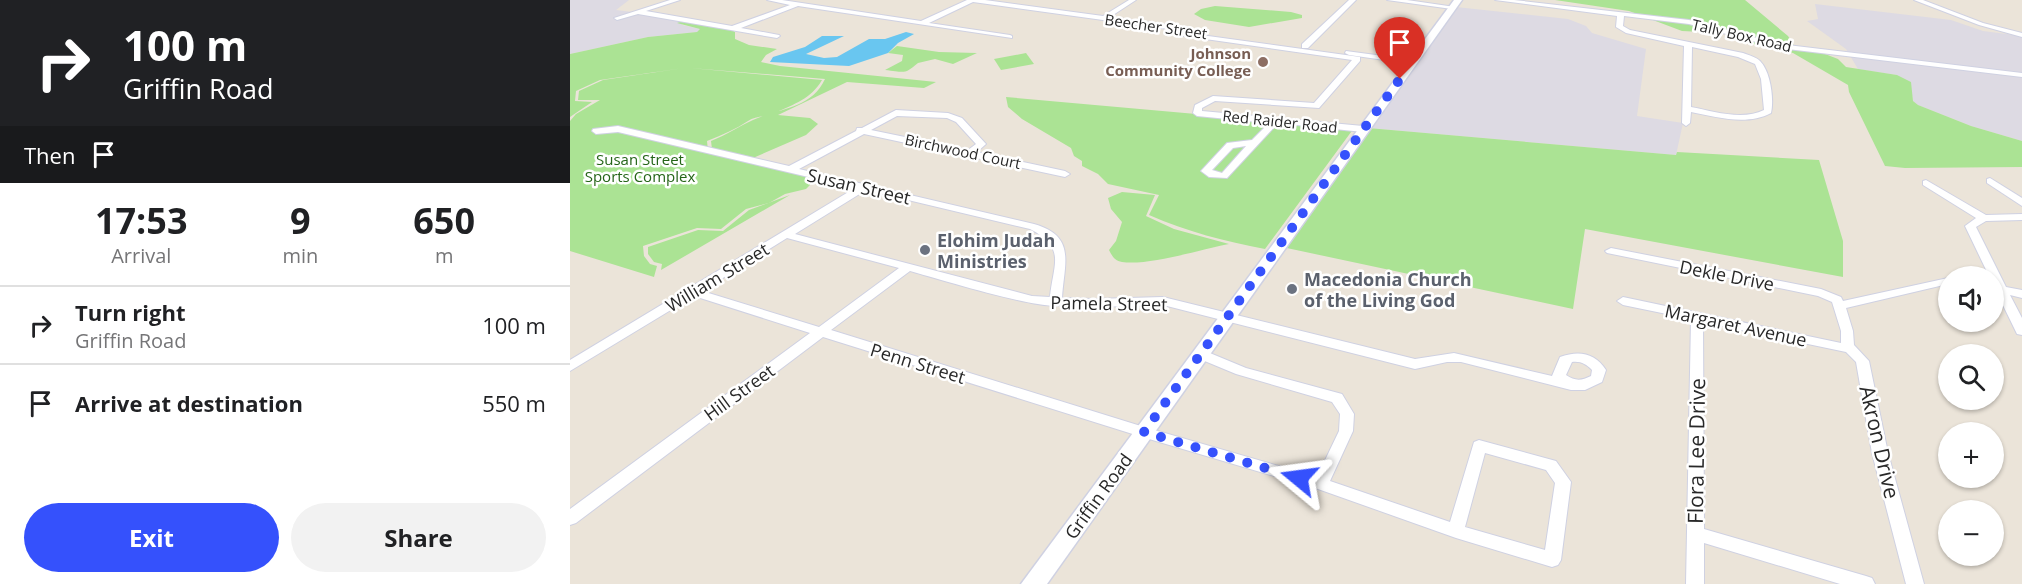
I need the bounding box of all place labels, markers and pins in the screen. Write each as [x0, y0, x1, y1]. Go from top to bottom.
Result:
pin [1374, 17, 1425, 79]
place label: Johnson Community College [1105, 43, 1251, 80]
marker: Johnson Community College [1256, 55, 1270, 69]
place label: Elohim Judah Ministries [937, 228, 1055, 273]
marker: Elohim Judah Ministries [918, 243, 932, 257]
place label: Macedonia Church of the Living God [1304, 267, 1472, 312]
marker: Macedonia Church of the Living God [1285, 282, 1299, 296]

